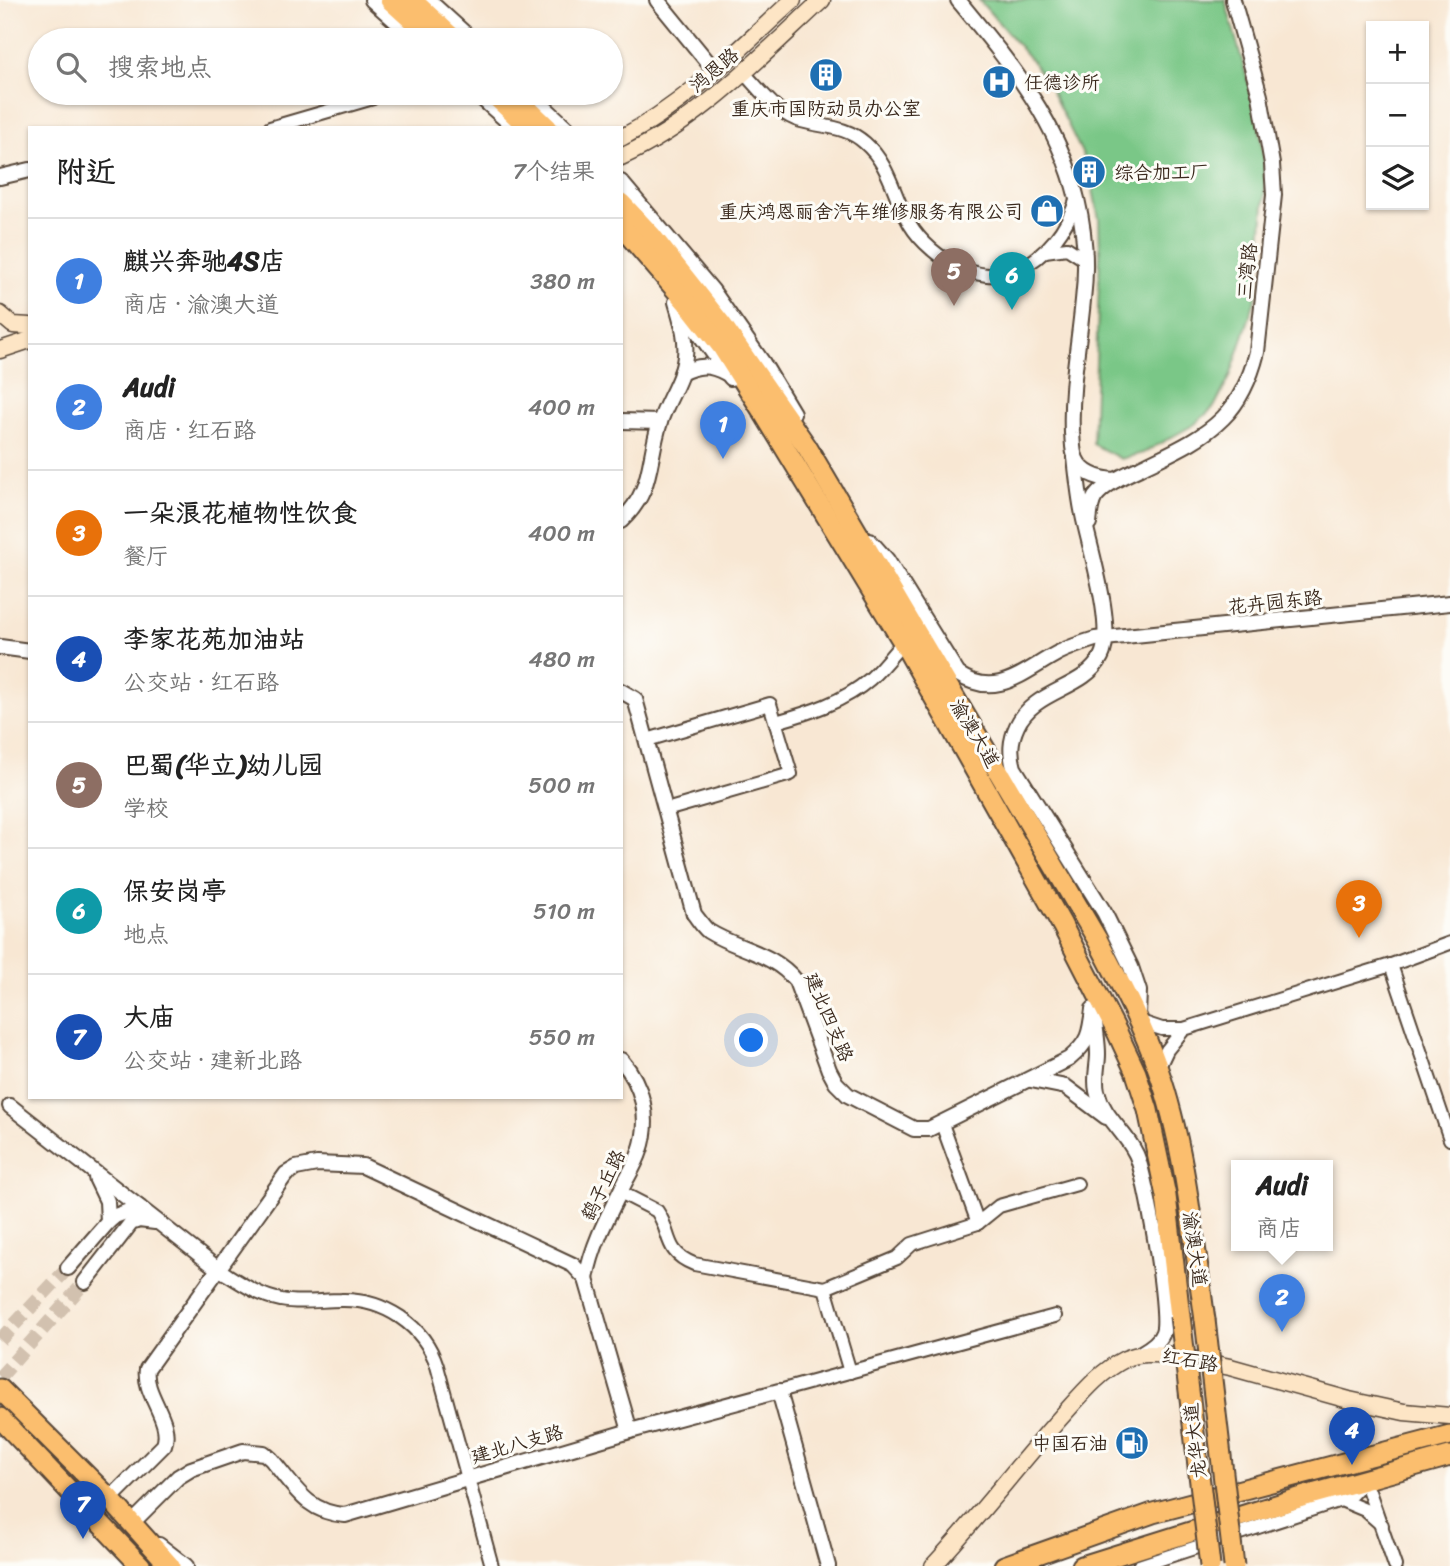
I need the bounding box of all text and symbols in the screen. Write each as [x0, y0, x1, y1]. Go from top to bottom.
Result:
map controls [1366, 21, 1429, 210]
button: + [1366, 21, 1429, 84]
search box [28, 28, 623, 105]
street label: 鸿恩路 [682, 39, 746, 101]
text: 搜索地点 [108, 44, 212, 90]
icon: search [52, 48, 90, 86]
building icon: 重庆市国防动员办公室 [807, 56, 845, 94]
hospital icon: 任德诊所 [980, 63, 1018, 101]
place label: 任德诊所 [1024, 66, 1100, 99]
button: − [1366, 84, 1429, 147]
place label: 重庆市国防动员办公室 [731, 92, 921, 125]
text: 附近 [56, 145, 116, 199]
button: layers [1366, 147, 1429, 210]
text: 7个结果 [513, 151, 595, 192]
building icon: 综合加工厂 [1070, 153, 1108, 191]
place label: 综合加工厂 [1114, 156, 1209, 189]
shop icon: 重庆鸿恩丽舍汽车维修服务有限公司 [1028, 192, 1066, 230]
place label: 重庆鸿恩丽舍汽车维修服务有限公司 [719, 195, 1023, 228]
text: 麒兴奔驰4S店 [123, 238, 286, 284]
street label: 三湾路 [1228, 241, 1266, 301]
pin: 5 [931, 248, 977, 306]
pin: 6 [989, 252, 1035, 310]
text: 1 [74, 261, 84, 302]
text: 380 m [530, 261, 595, 302]
text: 商店 · 渝澳大道 [123, 284, 279, 325]
text: Audi [123, 364, 175, 410]
text: 2 [72, 387, 86, 428]
text: 400 m [528, 387, 595, 428]
pin: 1 [700, 401, 746, 459]
text: 商店 · 红石路 [123, 410, 256, 451]
text: 一朵浪花植物性饮食 [123, 490, 357, 536]
text: 3 [73, 513, 85, 554]
text: 400 m [528, 513, 595, 554]
text: 餐厅 [123, 536, 169, 577]
street label: 花卉园东路 [1226, 581, 1324, 623]
text: 李家花苑加油站 [123, 616, 305, 662]
text: 4 [72, 639, 86, 680]
text: 480 m [529, 639, 595, 680]
text: 公交站 · 红石路 [123, 662, 279, 703]
street label: 渝澳大道 [941, 692, 1009, 774]
text: 巴蜀(华立)幼儿园 [123, 742, 323, 788]
text: 5 [72, 765, 86, 806]
text: 500 m [528, 765, 595, 806]
text: 学校 [123, 788, 169, 829]
text: 保安岗亭 [123, 868, 227, 914]
pin: 3 [1336, 880, 1382, 938]
text: 6 [72, 891, 86, 932]
text: 510 m [533, 891, 595, 932]
text: 地点 [123, 914, 169, 955]
street label: 建北四支路 [795, 967, 863, 1067]
text: 大庙 [123, 994, 175, 1040]
text: 7 [72, 1017, 86, 1058]
text: 550 m [529, 1017, 595, 1058]
your location [734, 1023, 768, 1057]
text: 公交站 · 建新北路 [123, 1040, 302, 1081]
street label: 鹞子丘路 [572, 1144, 634, 1226]
popup [1231, 1160, 1333, 1251]
text: Audi [1256, 1162, 1308, 1208]
text: 商店 [1256, 1208, 1302, 1249]
street label: 渝澳大道 [1173, 1209, 1217, 1289]
pin: 2 [1259, 1274, 1305, 1332]
street label: 红石路 [1159, 1339, 1221, 1381]
street label: 龙华大道 [1174, 1401, 1216, 1481]
pin: 4 [1329, 1407, 1375, 1465]
street label: 建北八支路 [467, 1415, 567, 1473]
fuel station icon: 中国石油 [1113, 1424, 1151, 1462]
place label: 中国石油 [1032, 1427, 1108, 1460]
pin: 7 [60, 1481, 106, 1539]

